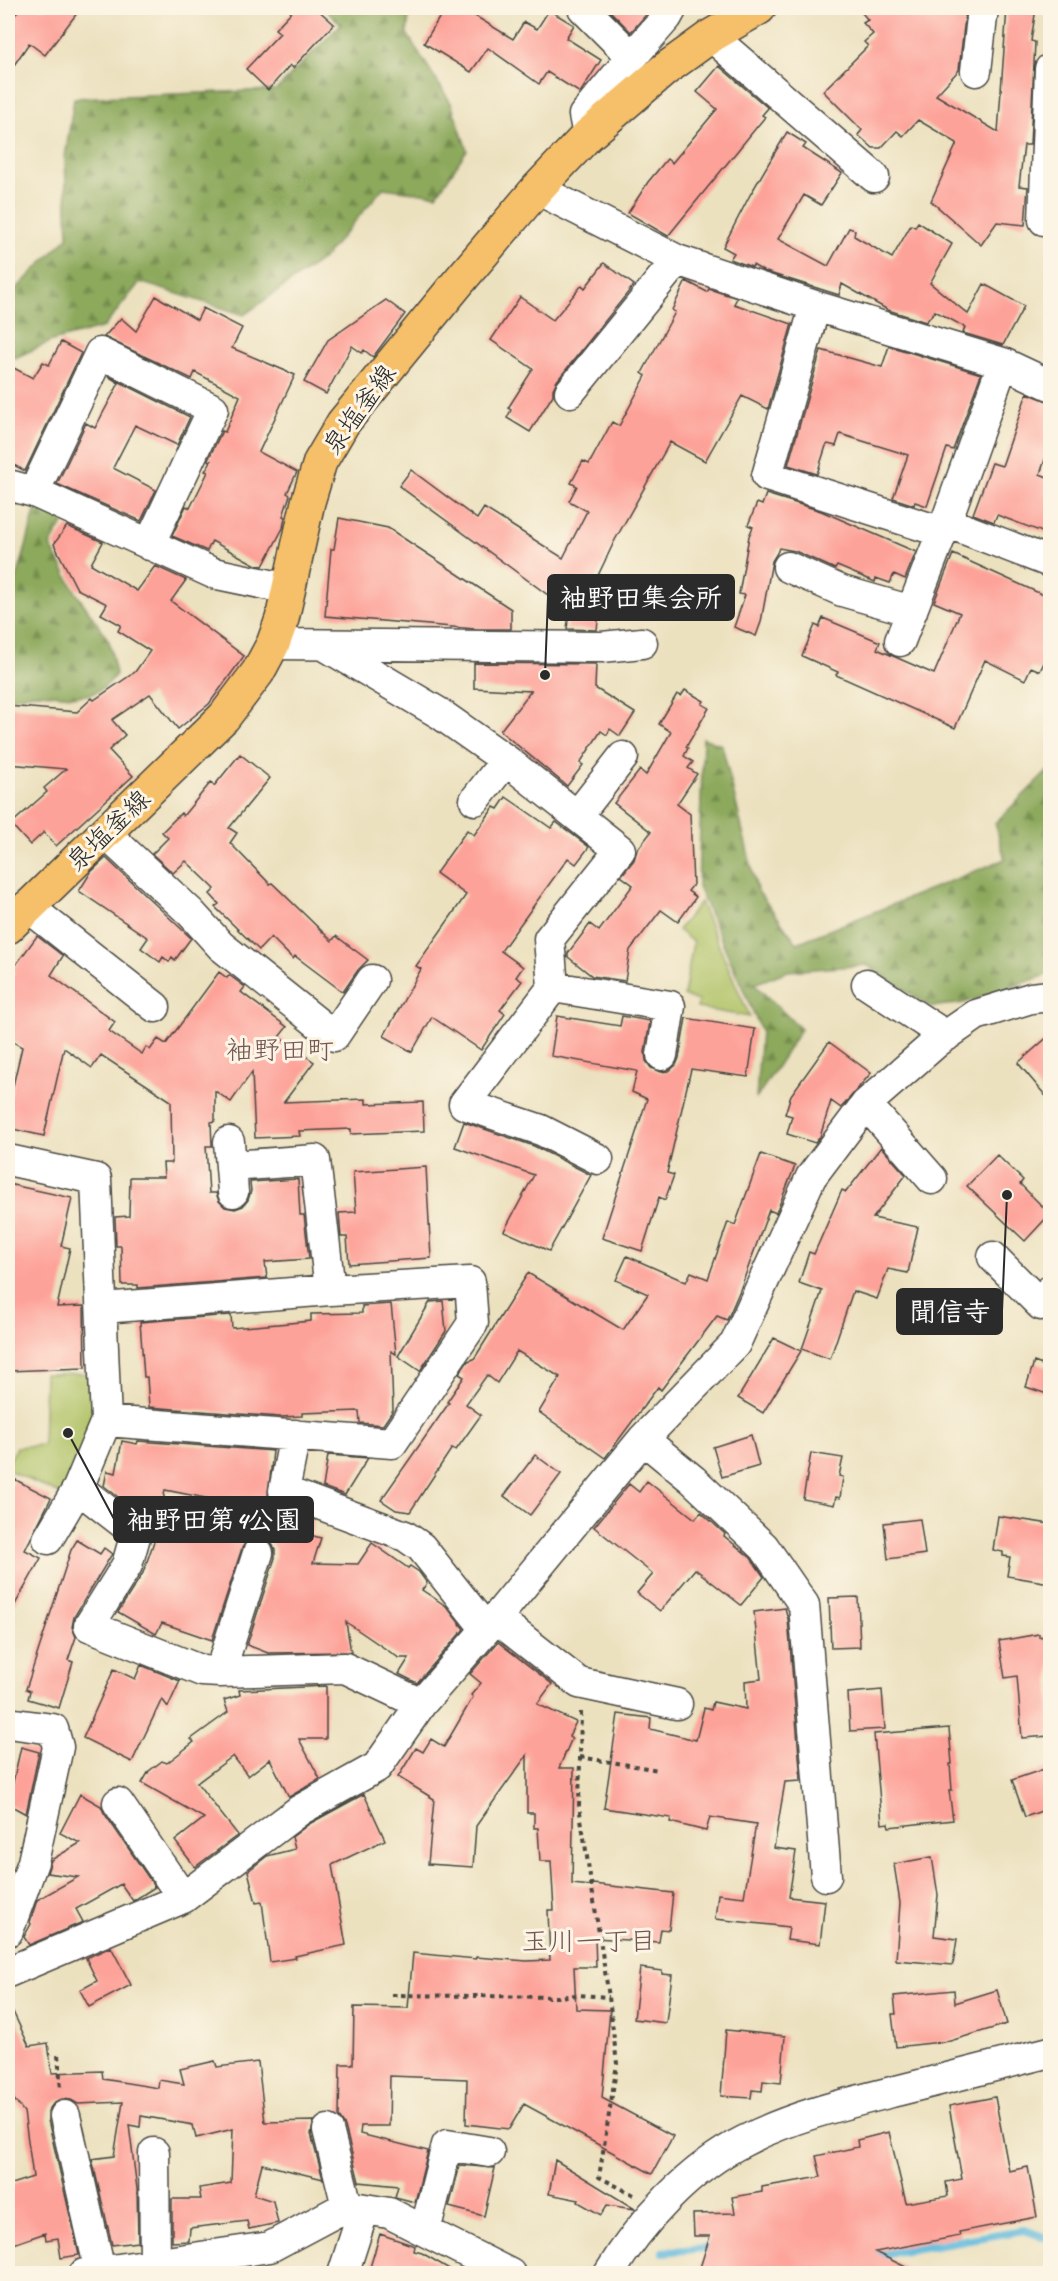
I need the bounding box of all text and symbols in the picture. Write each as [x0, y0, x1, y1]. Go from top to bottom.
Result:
street label: 泉塩釜線 [315, 358, 403, 461]
callout: 袖野田集会所 [548, 575, 734, 620]
text: 袖野田集会所 [560, 581, 722, 615]
street label: 泉塩釜線 [59, 782, 157, 878]
district label: 袖野田町 [226, 1033, 334, 1067]
callout: 聞信寺 [897, 1289, 1002, 1334]
text: 聞信寺 [910, 1295, 991, 1329]
callout: 袖野田第4公園 [114, 1497, 313, 1542]
text: 袖野田第4公園 [127, 1503, 301, 1537]
district label: 玉川一丁目 [522, 1924, 657, 1958]

